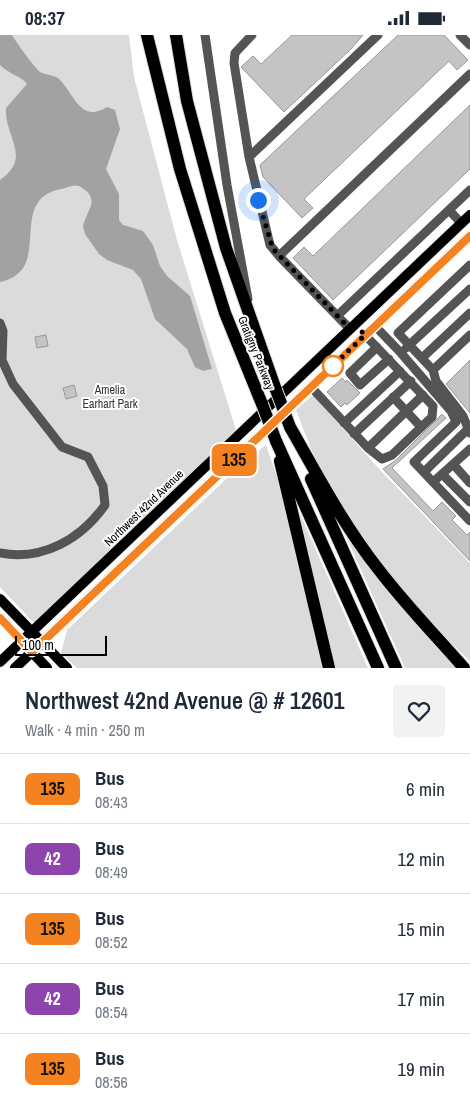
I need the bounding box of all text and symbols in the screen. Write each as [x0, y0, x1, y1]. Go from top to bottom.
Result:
text: 08:37 [25, 5, 65, 31]
your location [246, 188, 271, 213]
street label: Gratigny Parkway [234, 314, 278, 392]
unlabelled marker [322, 355, 344, 377]
park label: Amelia Earhart Park [82, 382, 138, 412]
line badge: 135 [205, 444, 263, 476]
text: 135 [222, 447, 246, 472]
street label: Northwest 42nd Avenue [101, 466, 187, 550]
scale bar [15, 633, 108, 656]
text: 100 m [22, 636, 54, 654]
text: Northwest 42nd Avenue @ # 12601 [25, 684, 345, 716]
button: heart [393, 685, 445, 737]
text: Walk · 4 min · 250 m [25, 719, 145, 741]
text: Bus [95, 765, 124, 791]
text: 135 [40, 776, 65, 801]
text: 6 min [406, 776, 445, 802]
text: 08:43 [95, 791, 128, 813]
text: Bus [95, 835, 124, 861]
text: 42 [44, 846, 61, 871]
text: 12 min [397, 846, 445, 872]
text: 08:49 [95, 861, 128, 883]
text: Bus [95, 905, 124, 931]
text: 135 [40, 916, 65, 941]
text: 15 min [397, 916, 445, 942]
text: 08:52 [95, 931, 128, 953]
text: Bus [95, 975, 124, 1001]
text: 42 [44, 986, 61, 1011]
text: 17 min [397, 986, 445, 1012]
text: 08:54 [95, 1001, 128, 1023]
text: Bus [95, 1045, 124, 1071]
text: 135 [40, 1056, 65, 1081]
text: 19 min [397, 1056, 445, 1082]
text: 08:56 [95, 1071, 128, 1093]

